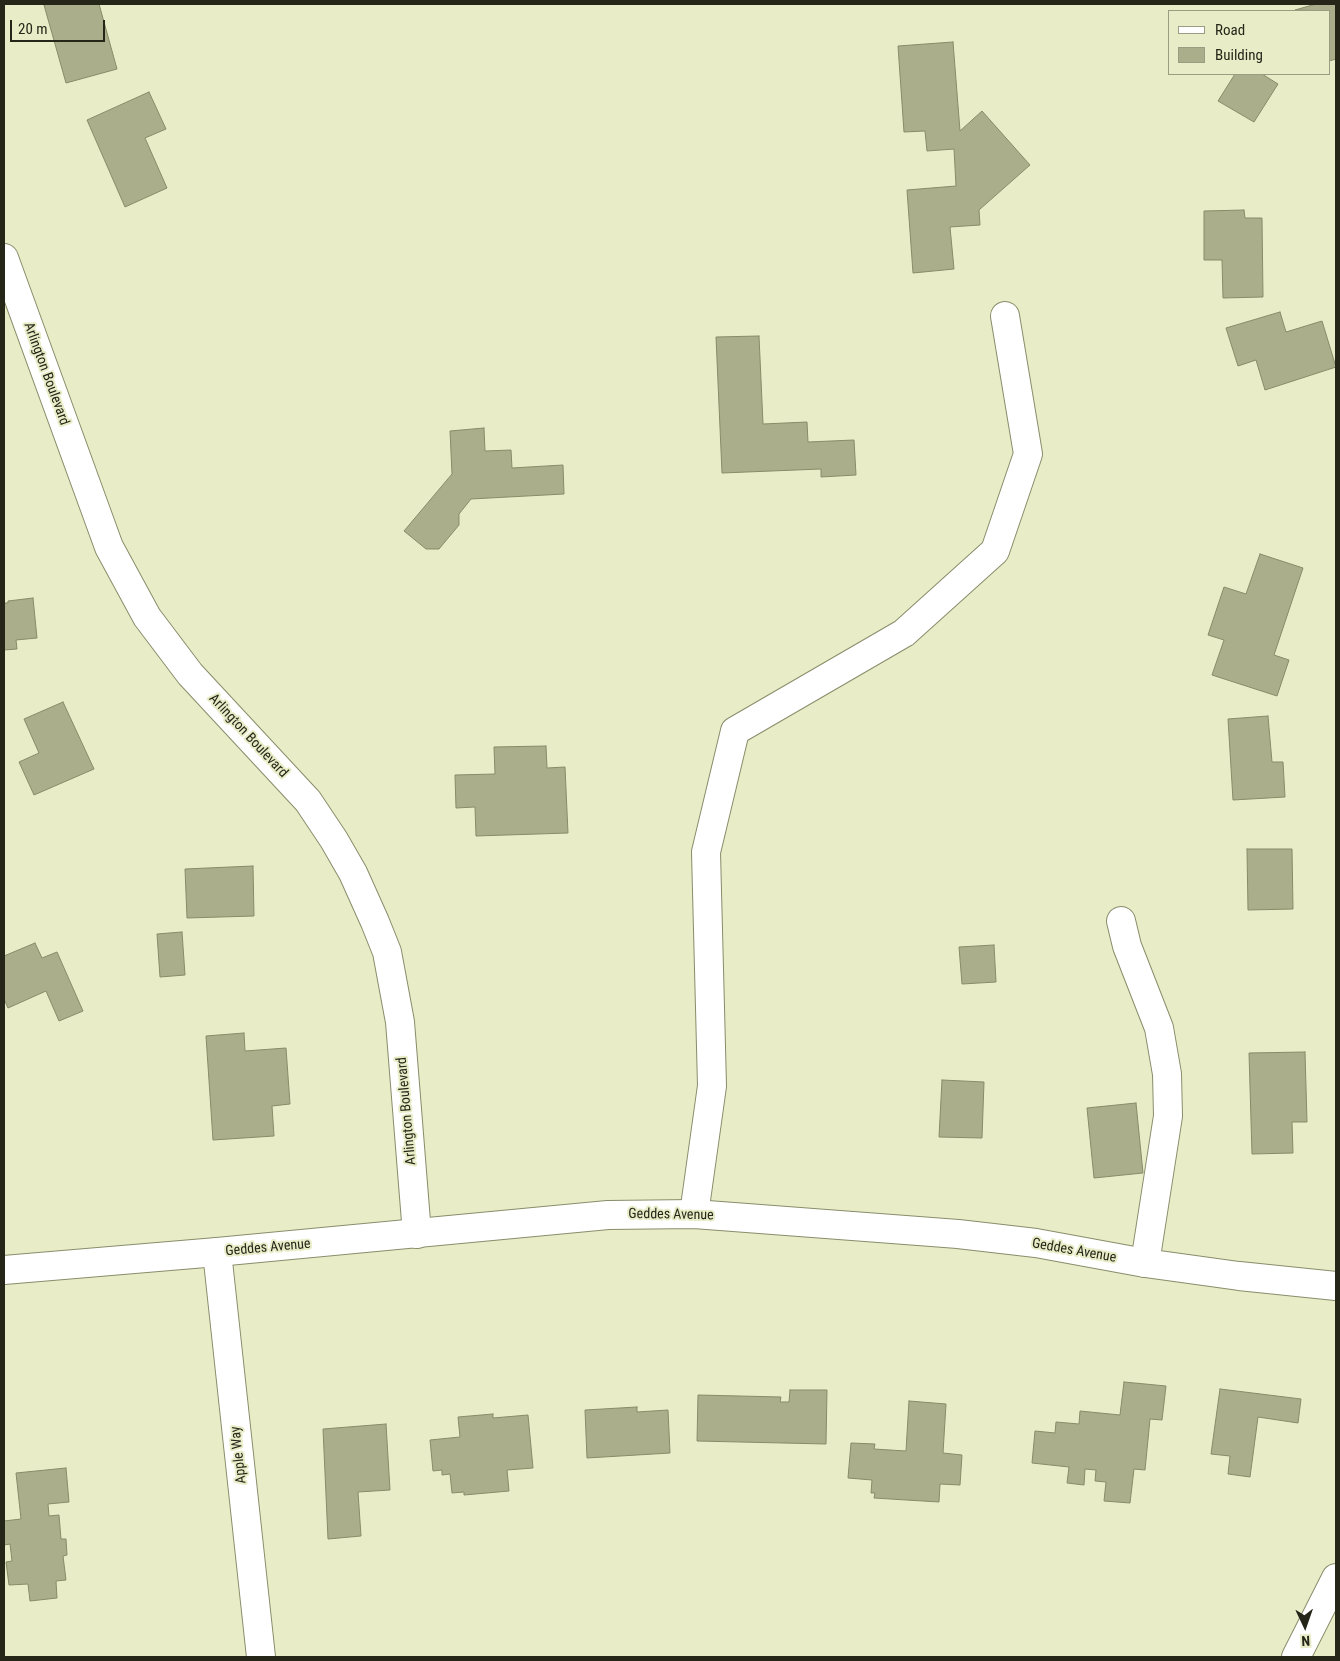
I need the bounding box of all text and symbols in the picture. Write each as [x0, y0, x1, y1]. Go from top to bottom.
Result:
scale bar [12, 10, 108, 42]
legend [1168, 10, 1330, 75]
text: 20 m [18, 20, 48, 38]
text: Road [1215, 21, 1245, 39]
text: Building [1215, 46, 1263, 64]
street label: Arlington Boulevard [20, 320, 72, 428]
street label: Arlington Boulevard [205, 691, 291, 781]
street label: Arlington Boulevard [394, 1056, 420, 1166]
street label: Geddes Avenue [628, 1206, 714, 1224]
street label: Geddes Avenue [1031, 1235, 1117, 1267]
street label: Geddes Avenue [225, 1236, 311, 1260]
street label: Apple Way [228, 1425, 250, 1485]
north arrow [1280, 1601, 1330, 1651]
text: N [1301, 1633, 1310, 1649]

